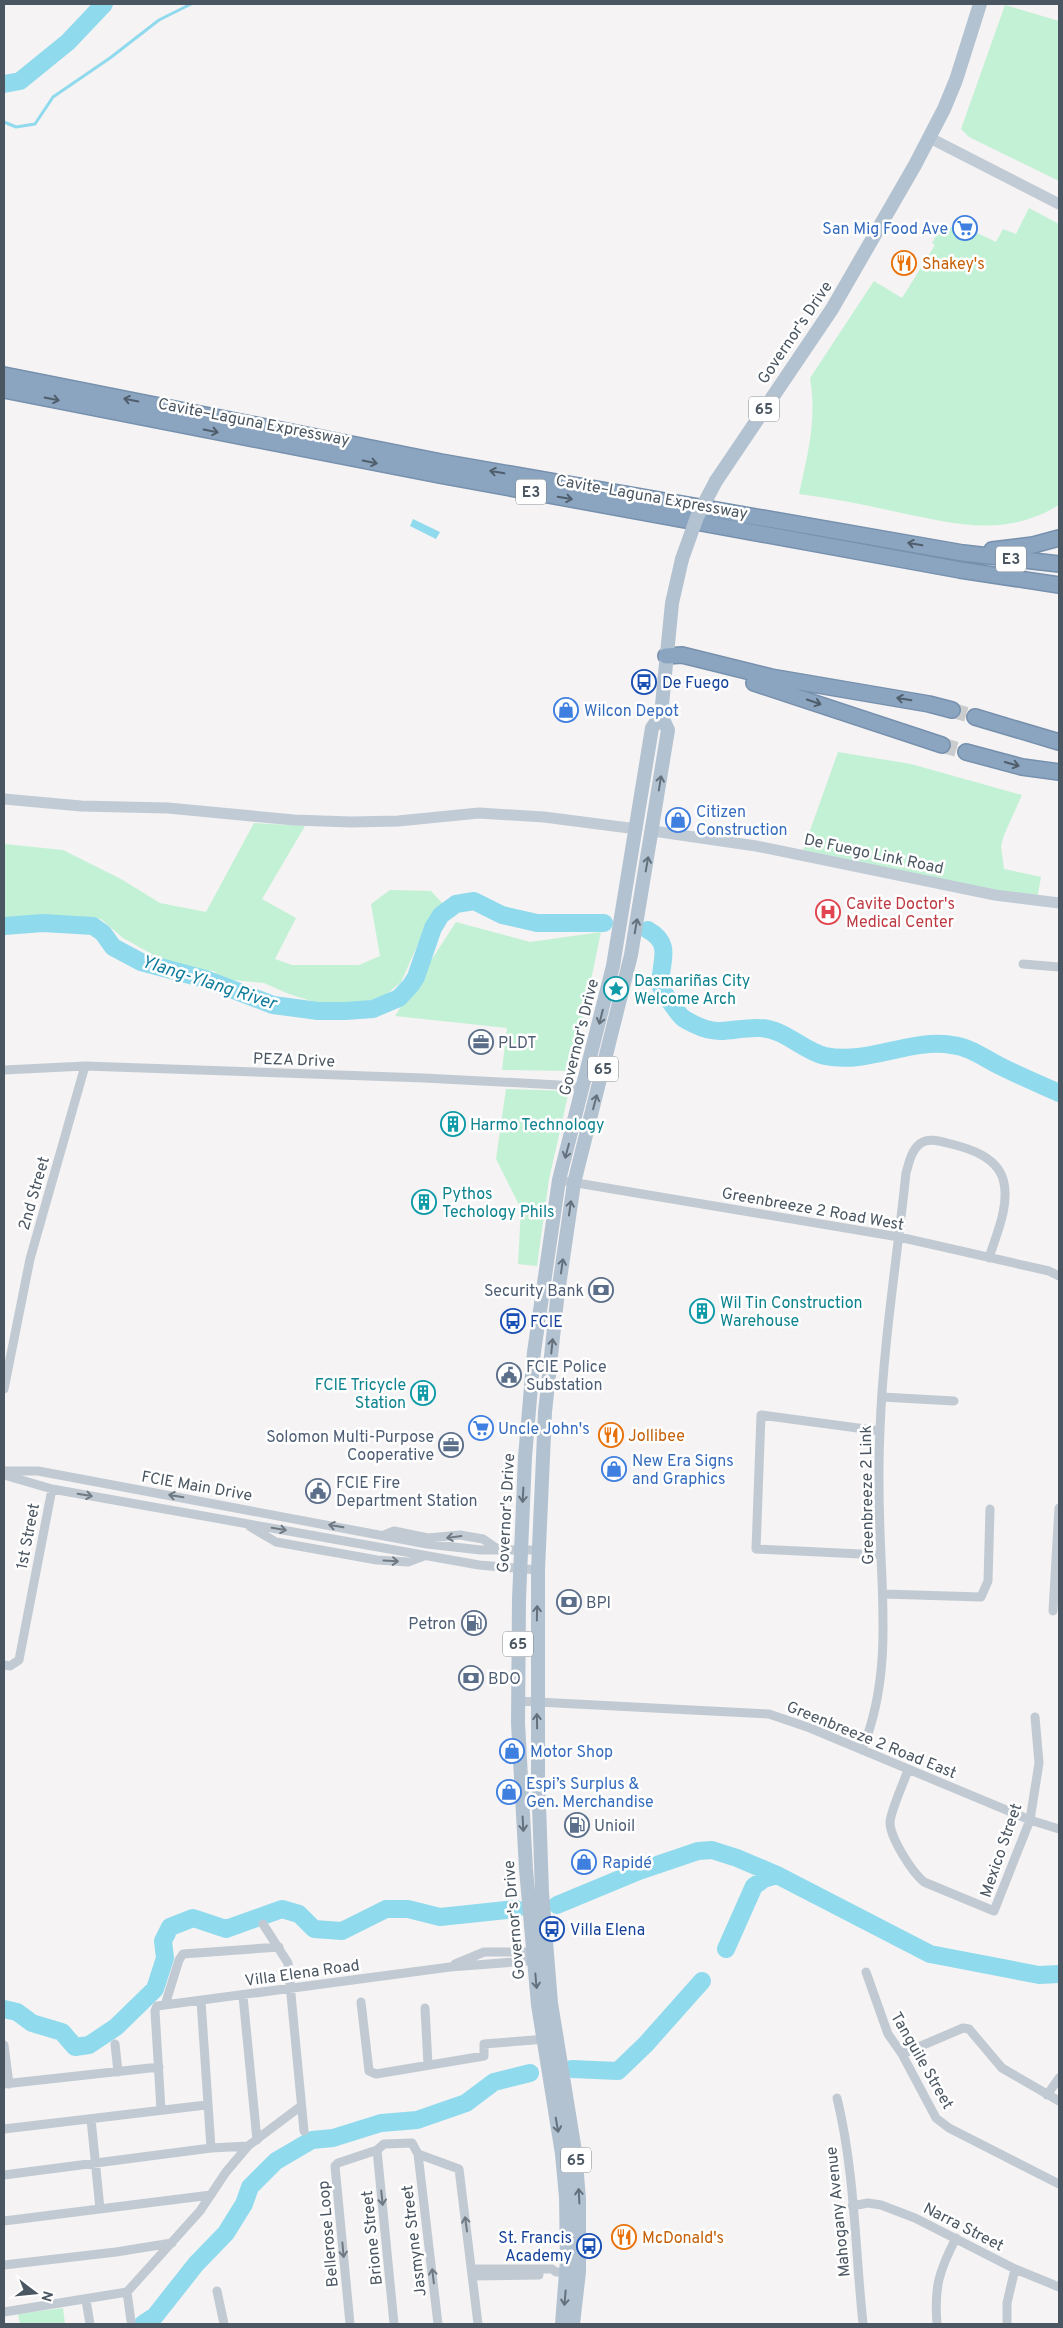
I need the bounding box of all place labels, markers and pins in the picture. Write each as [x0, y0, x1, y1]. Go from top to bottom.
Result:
supermarket icon: San Mig Food Ave [952, 215, 978, 241]
place label: San Mig Food Ave [822, 220, 948, 240]
restaurant icon: Shakey's [891, 250, 917, 276]
place label: Shakey's [922, 255, 985, 275]
bus stop icon: De Fuego [631, 669, 657, 695]
place label: De Fuego [662, 674, 729, 694]
shop icon: Wilcon Depot [553, 697, 579, 723]
place label: Wilcon Depot [584, 702, 679, 722]
place label: Citizen Construction [696, 803, 788, 841]
shop icon: Citizen Construction [665, 807, 691, 833]
place label: Cavite Doctor's Medical Center [846, 895, 955, 933]
hospital icon: Cavite Doctor's Medical Center [815, 899, 841, 925]
place label: Dasmariñas City Welcome Arch [634, 972, 750, 1010]
place icon: Dasmariñas City Welcome Arch [603, 976, 629, 1002]
office icon: PLDT [468, 1029, 494, 1055]
place label: PLDT [498, 1034, 537, 1054]
building icon: Harmo Technology [440, 1111, 466, 1137]
place label: Harmo Technology [470, 1116, 605, 1136]
place label: Pythos Techology Phils [442, 1185, 555, 1223]
building icon: Pythos Techology Phils [411, 1189, 437, 1215]
bank icon: Security Bank [588, 1277, 614, 1303]
place label: Security Bank [484, 1282, 584, 1302]
place label: Wil Tin Construction Warehouse [720, 1294, 863, 1332]
building icon: Wil Tin Construction Warehouse [689, 1298, 715, 1324]
bus stop icon: FCIE [500, 1308, 526, 1334]
place label: FCIE [530, 1313, 563, 1333]
place label: FCIE Police Substation [526, 1358, 607, 1396]
public building icon: FCIE Police Substation [496, 1362, 522, 1388]
place label: FCIE Tricycle Station [315, 1376, 406, 1414]
building icon: FCIE Tricycle Station [410, 1380, 436, 1406]
supermarket icon: Uncle John's [468, 1415, 494, 1441]
place label: Uncle John's [498, 1420, 590, 1440]
restaurant icon: Jollibee [598, 1422, 624, 1448]
place label: Jollibee [628, 1427, 685, 1447]
place label: Solomon Multi-Purpose Cooperative [266, 1428, 434, 1466]
office icon: Solomon Multi-Purpose Cooperative [438, 1432, 464, 1458]
place label: New Era Signs and Graphics [632, 1452, 734, 1490]
shop icon: New Era Signs and Graphics [601, 1456, 627, 1482]
place label: FCIE Fire Department Station [336, 1474, 478, 1512]
public building icon: FCIE Fire Department Station [305, 1478, 331, 1504]
bank icon: BPI [556, 1589, 582, 1615]
place label: BPI [586, 1594, 611, 1614]
fuel station icon: Petron [461, 1610, 487, 1636]
place label: Petron [408, 1615, 456, 1635]
bank icon: BDO [458, 1665, 484, 1691]
place label: BDO [488, 1670, 521, 1690]
shop icon: Motor Shop [499, 1738, 525, 1764]
place label: Motor Shop [530, 1743, 613, 1763]
place label: Espi’s Surplus & Gen. Merchandise [526, 1775, 654, 1813]
shop icon: Espi’s Surplus & Gen. Merchandise [496, 1779, 522, 1805]
fuel station icon: Unioil [564, 1812, 590, 1838]
place label: Unioil [594, 1817, 635, 1837]
shop icon: Rapidé [571, 1849, 597, 1875]
place label: Rapidé [602, 1854, 652, 1874]
bus stop icon: Villa Elena [539, 1916, 565, 1942]
place label: Villa Elena [570, 1921, 645, 1941]
restaurant icon: McDonald's [611, 2224, 637, 2250]
place label: St. Francis Academy [498, 2229, 572, 2267]
place label: McDonald's [642, 2229, 724, 2249]
bus stop icon: St. Francis Academy [576, 2233, 602, 2259]

